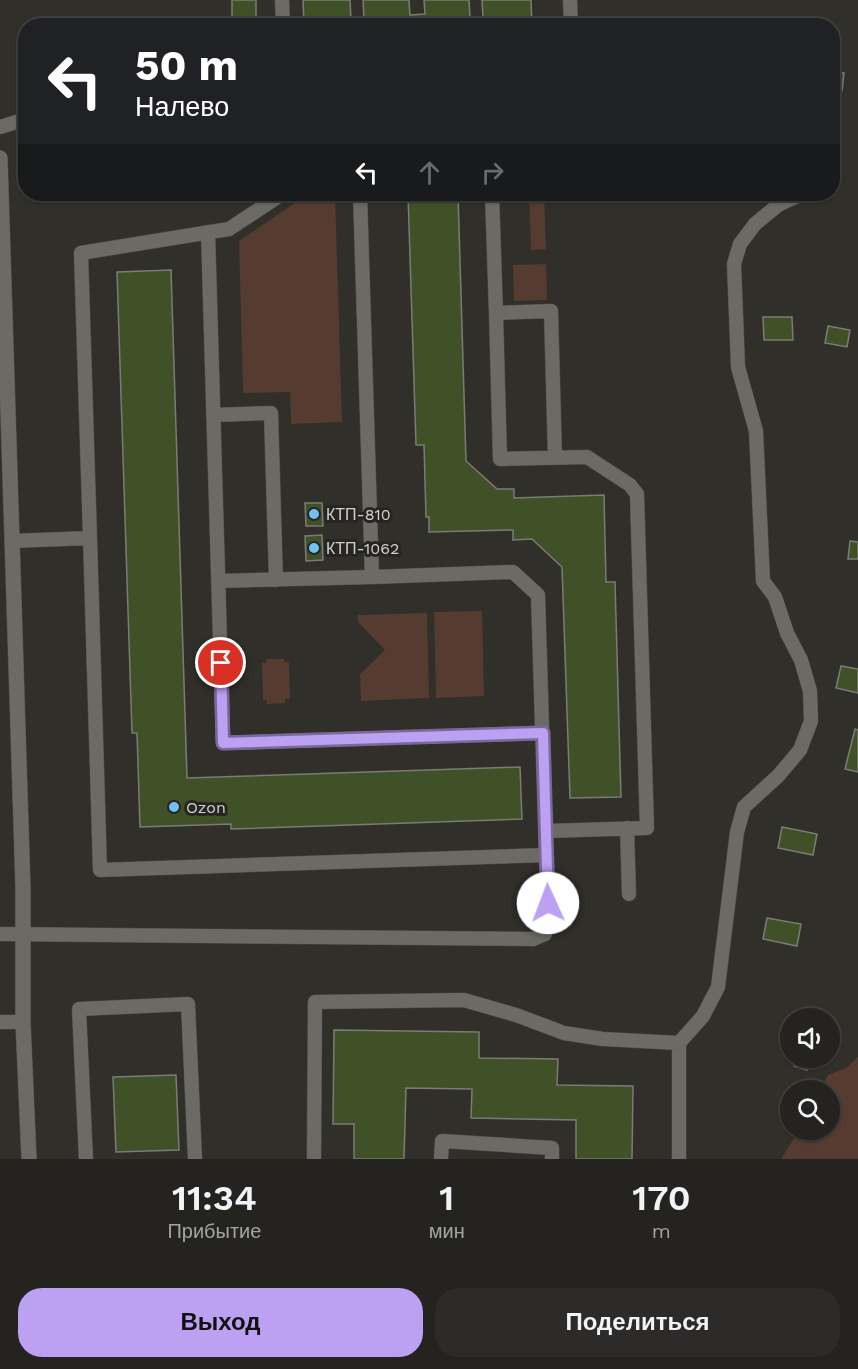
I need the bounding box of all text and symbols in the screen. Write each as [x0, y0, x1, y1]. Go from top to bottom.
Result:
text: 50 m [135, 41, 238, 90]
icon: left [36, 42, 114, 120]
text: Налево [135, 91, 229, 123]
icon: left [350, 156, 383, 189]
icon: ahead [413, 156, 446, 189]
icon: right [476, 156, 509, 189]
place label: КТП-810 [326, 505, 391, 524]
marker: КТП-810 [307, 507, 321, 521]
place label: КТП-1062 [326, 539, 399, 558]
marker: КТП-1062 [307, 541, 321, 555]
pin [195, 637, 246, 688]
icon: arrive [204, 646, 237, 679]
place label: Ozon [186, 798, 226, 817]
marker: Ozon [167, 800, 181, 814]
position arrow [516, 871, 580, 935]
map controls [780, 1008, 840, 1140]
button: sound [780, 1008, 840, 1068]
button: search [780, 1080, 840, 1140]
text: 11:34 [172, 1177, 257, 1219]
text: 1 [439, 1177, 454, 1219]
text: 170 [632, 1177, 691, 1219]
text: Прибытие [167, 1219, 261, 1243]
text: мин [429, 1219, 465, 1243]
text: m [652, 1219, 671, 1243]
button: Выход [18, 1288, 423, 1357]
button: Поделиться [435, 1288, 840, 1357]

